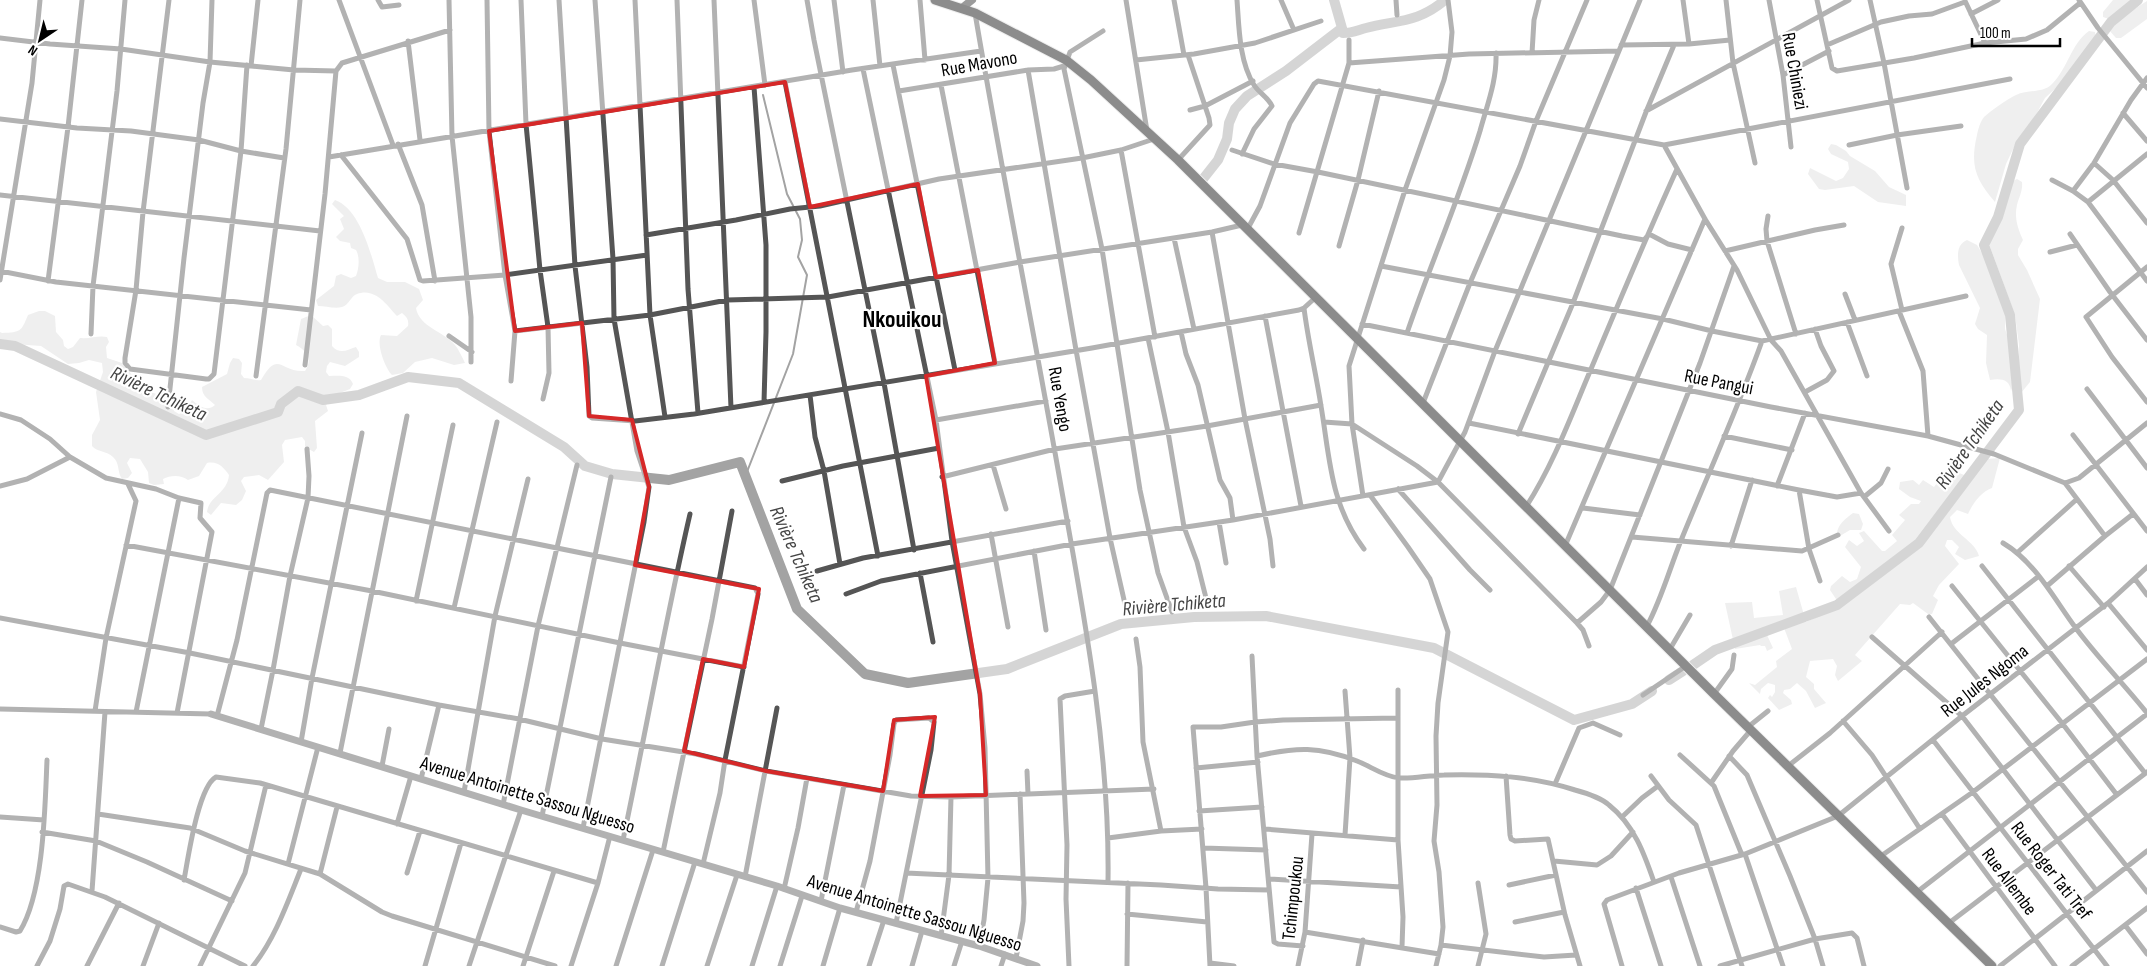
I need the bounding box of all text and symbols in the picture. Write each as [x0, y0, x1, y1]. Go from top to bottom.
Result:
north arrow [15, 15, 65, 65]
scale bar [1972, 15, 2060, 47]
text: 100 m [1980, 24, 2011, 43]
street label: Rue Chiniezi [1776, 31, 1813, 112]
text: N [25, 41, 41, 59]
street label: Rue Mavono [939, 46, 1019, 82]
district label: Nkouikou [863, 305, 941, 334]
water label: Rivière Tchiketa [107, 361, 210, 427]
street label: Rue Yengo [1043, 365, 1077, 434]
street label: Rue Pangui [1682, 365, 1755, 400]
water label: Rivière Tchiketa [1930, 395, 2009, 494]
water label: Rivière Tchiketa [764, 502, 828, 607]
water label: Rivière Tchiketa [1122, 589, 1227, 621]
street label: Rue Jules Ngoma [1937, 640, 2033, 723]
street label: Avenue Antoinette Sassou Nguesso [417, 752, 638, 839]
street label: Rue Roger Tati Tref [2005, 817, 2097, 925]
street label: Rue Allembe [1976, 844, 2042, 920]
street label: Tchimpoukou [1278, 855, 1309, 941]
street label: Avenue Antoinette Sassou Nguesso [804, 870, 1025, 957]

